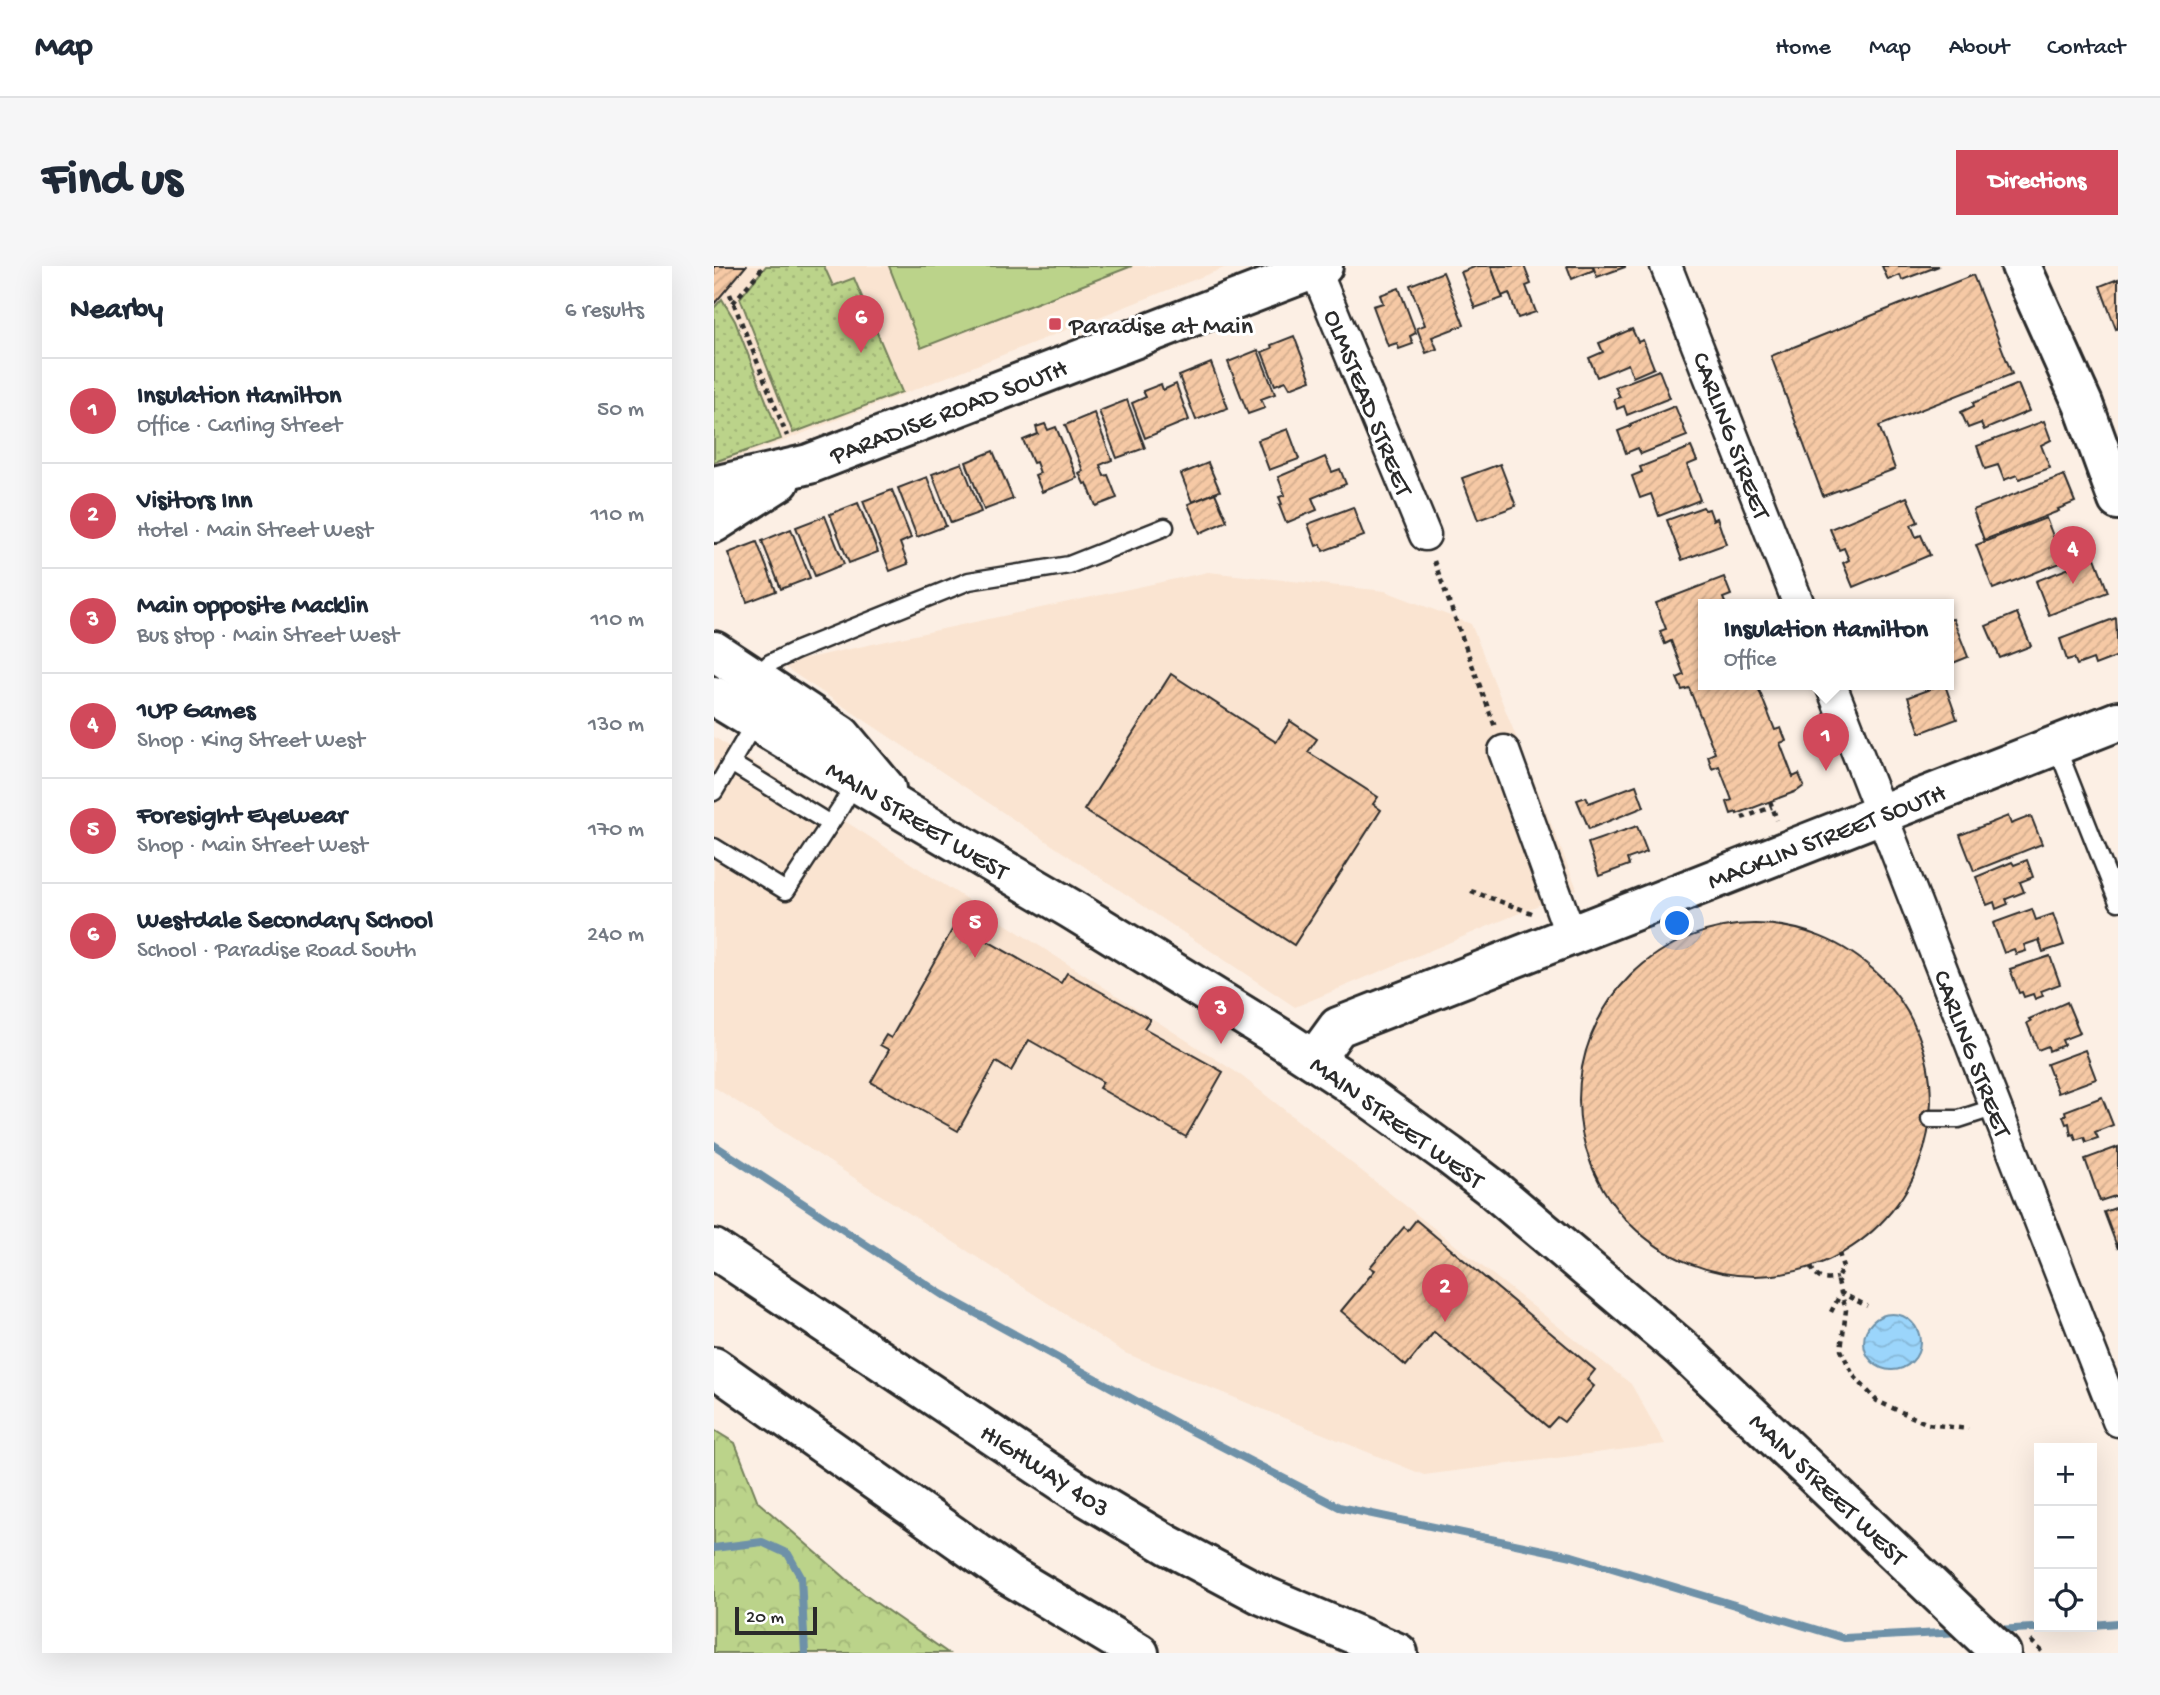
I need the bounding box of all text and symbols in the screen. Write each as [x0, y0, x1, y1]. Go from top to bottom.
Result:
text: Map [35, 29, 92, 67]
text: Home [1775, 34, 1831, 63]
text: Map [1869, 34, 1911, 63]
text: About [1949, 34, 2009, 63]
text: Contact [2047, 34, 2125, 63]
button: Directions [1956, 150, 2118, 215]
text: Find us [42, 153, 182, 211]
text: Nearby [70, 294, 163, 329]
pin: 6 [838, 295, 884, 353]
text: 6 results [565, 298, 644, 325]
street label: OLMSTEAD STREET [1314, 306, 1418, 502]
place label: Paradise at Main [1068, 313, 1254, 344]
marker: Paradise at Main [1047, 316, 1063, 332]
street label: CARLING STREET [1683, 349, 1775, 525]
street label: PARADISE ROAD SOUTH [826, 355, 1073, 474]
text: Insulation Hamilton [137, 382, 341, 413]
text: 1 [88, 397, 98, 424]
text: 50 m [597, 397, 644, 424]
text: Office · Carling Street [137, 413, 342, 440]
text: Visitors Inn [137, 487, 252, 518]
text: 2 [87, 502, 99, 529]
text: 110 m [591, 502, 644, 529]
text: Hotel · Main Street West [137, 518, 373, 545]
pin: 4 [2050, 526, 2096, 584]
text: Main opposite Macklin [137, 592, 368, 623]
popup [1698, 599, 1954, 690]
text: 3 [87, 607, 99, 634]
text: 110 m [591, 607, 644, 634]
text: Insulation Hamilton [1724, 616, 1928, 647]
text: Bus stop · Main Street West [137, 623, 399, 650]
text: Office [1724, 647, 1776, 674]
text: 1UP Games [137, 697, 255, 728]
text: 4 [88, 712, 98, 739]
text: 130 m [588, 712, 644, 739]
pin: 1 [1803, 713, 1849, 771]
text: Shop · King Street West [137, 728, 365, 755]
street label: MAIN STREET WEST [819, 756, 1013, 890]
street label: MACKLIN STREET SOUTH [1704, 779, 1951, 899]
text: Foresight Eyewear [137, 802, 347, 833]
text: 5 [87, 817, 99, 844]
text: 170 m [588, 817, 644, 844]
text: Shop · Main Street West [137, 833, 368, 860]
pin: 5 [952, 900, 998, 958]
your location [1660, 906, 1694, 940]
text: Westdale Secondary School [137, 907, 433, 938]
text: 6 [87, 922, 99, 949]
text: 240 m [587, 922, 644, 949]
text: School · Paradise Road South [137, 938, 416, 965]
street label: CARLING STREET [1924, 967, 2016, 1143]
pin: 3 [1198, 986, 1244, 1044]
street label: MAIN STREET WEST [1302, 1051, 1489, 1199]
pin: 2 [1422, 1264, 1468, 1322]
street label: MAIN STREET WEST [1741, 1408, 1912, 1575]
street label: HIGHWAY 403 [973, 1419, 1114, 1526]
map controls [2034, 1443, 2097, 1632]
button: + [2034, 1443, 2097, 1506]
button: − [2034, 1506, 2097, 1569]
button: locate [2034, 1569, 2097, 1632]
scale bar [735, 1604, 817, 1636]
text: 20 m [746, 1607, 784, 1630]

